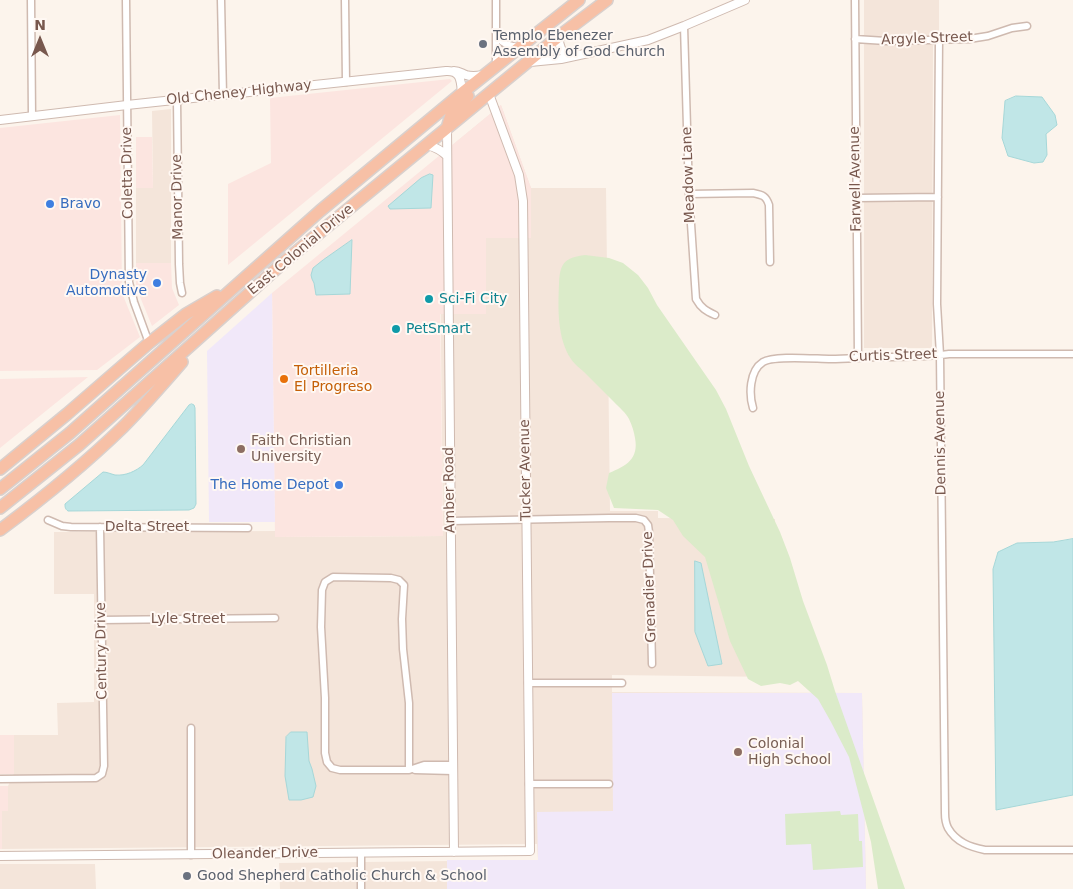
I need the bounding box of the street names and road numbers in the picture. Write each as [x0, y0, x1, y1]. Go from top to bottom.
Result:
street label: Argyle Street [881, 29, 973, 49]
street label: Old Cheney Highway [165, 77, 313, 109]
street label: Meadow Lane [679, 126, 699, 224]
street label: Farwell Avenue [847, 126, 865, 232]
street label: Coletta Drive [119, 127, 137, 219]
street label: Manor Drive [169, 154, 187, 240]
street label: East Colonial Drive [245, 201, 357, 299]
street label: Curtis Street [849, 346, 937, 366]
street label: Dennis Avenue [932, 390, 950, 496]
street label: Tucker Avenue [517, 419, 535, 521]
street label: Amber Road [441, 447, 459, 533]
street label: Delta Street [105, 519, 189, 535]
street label: Grenadier Drive [640, 531, 660, 643]
street label: Century Drive [93, 602, 111, 700]
street label: Lyle Street [151, 611, 225, 627]
street label: Oleander Drive [212, 845, 318, 863]

